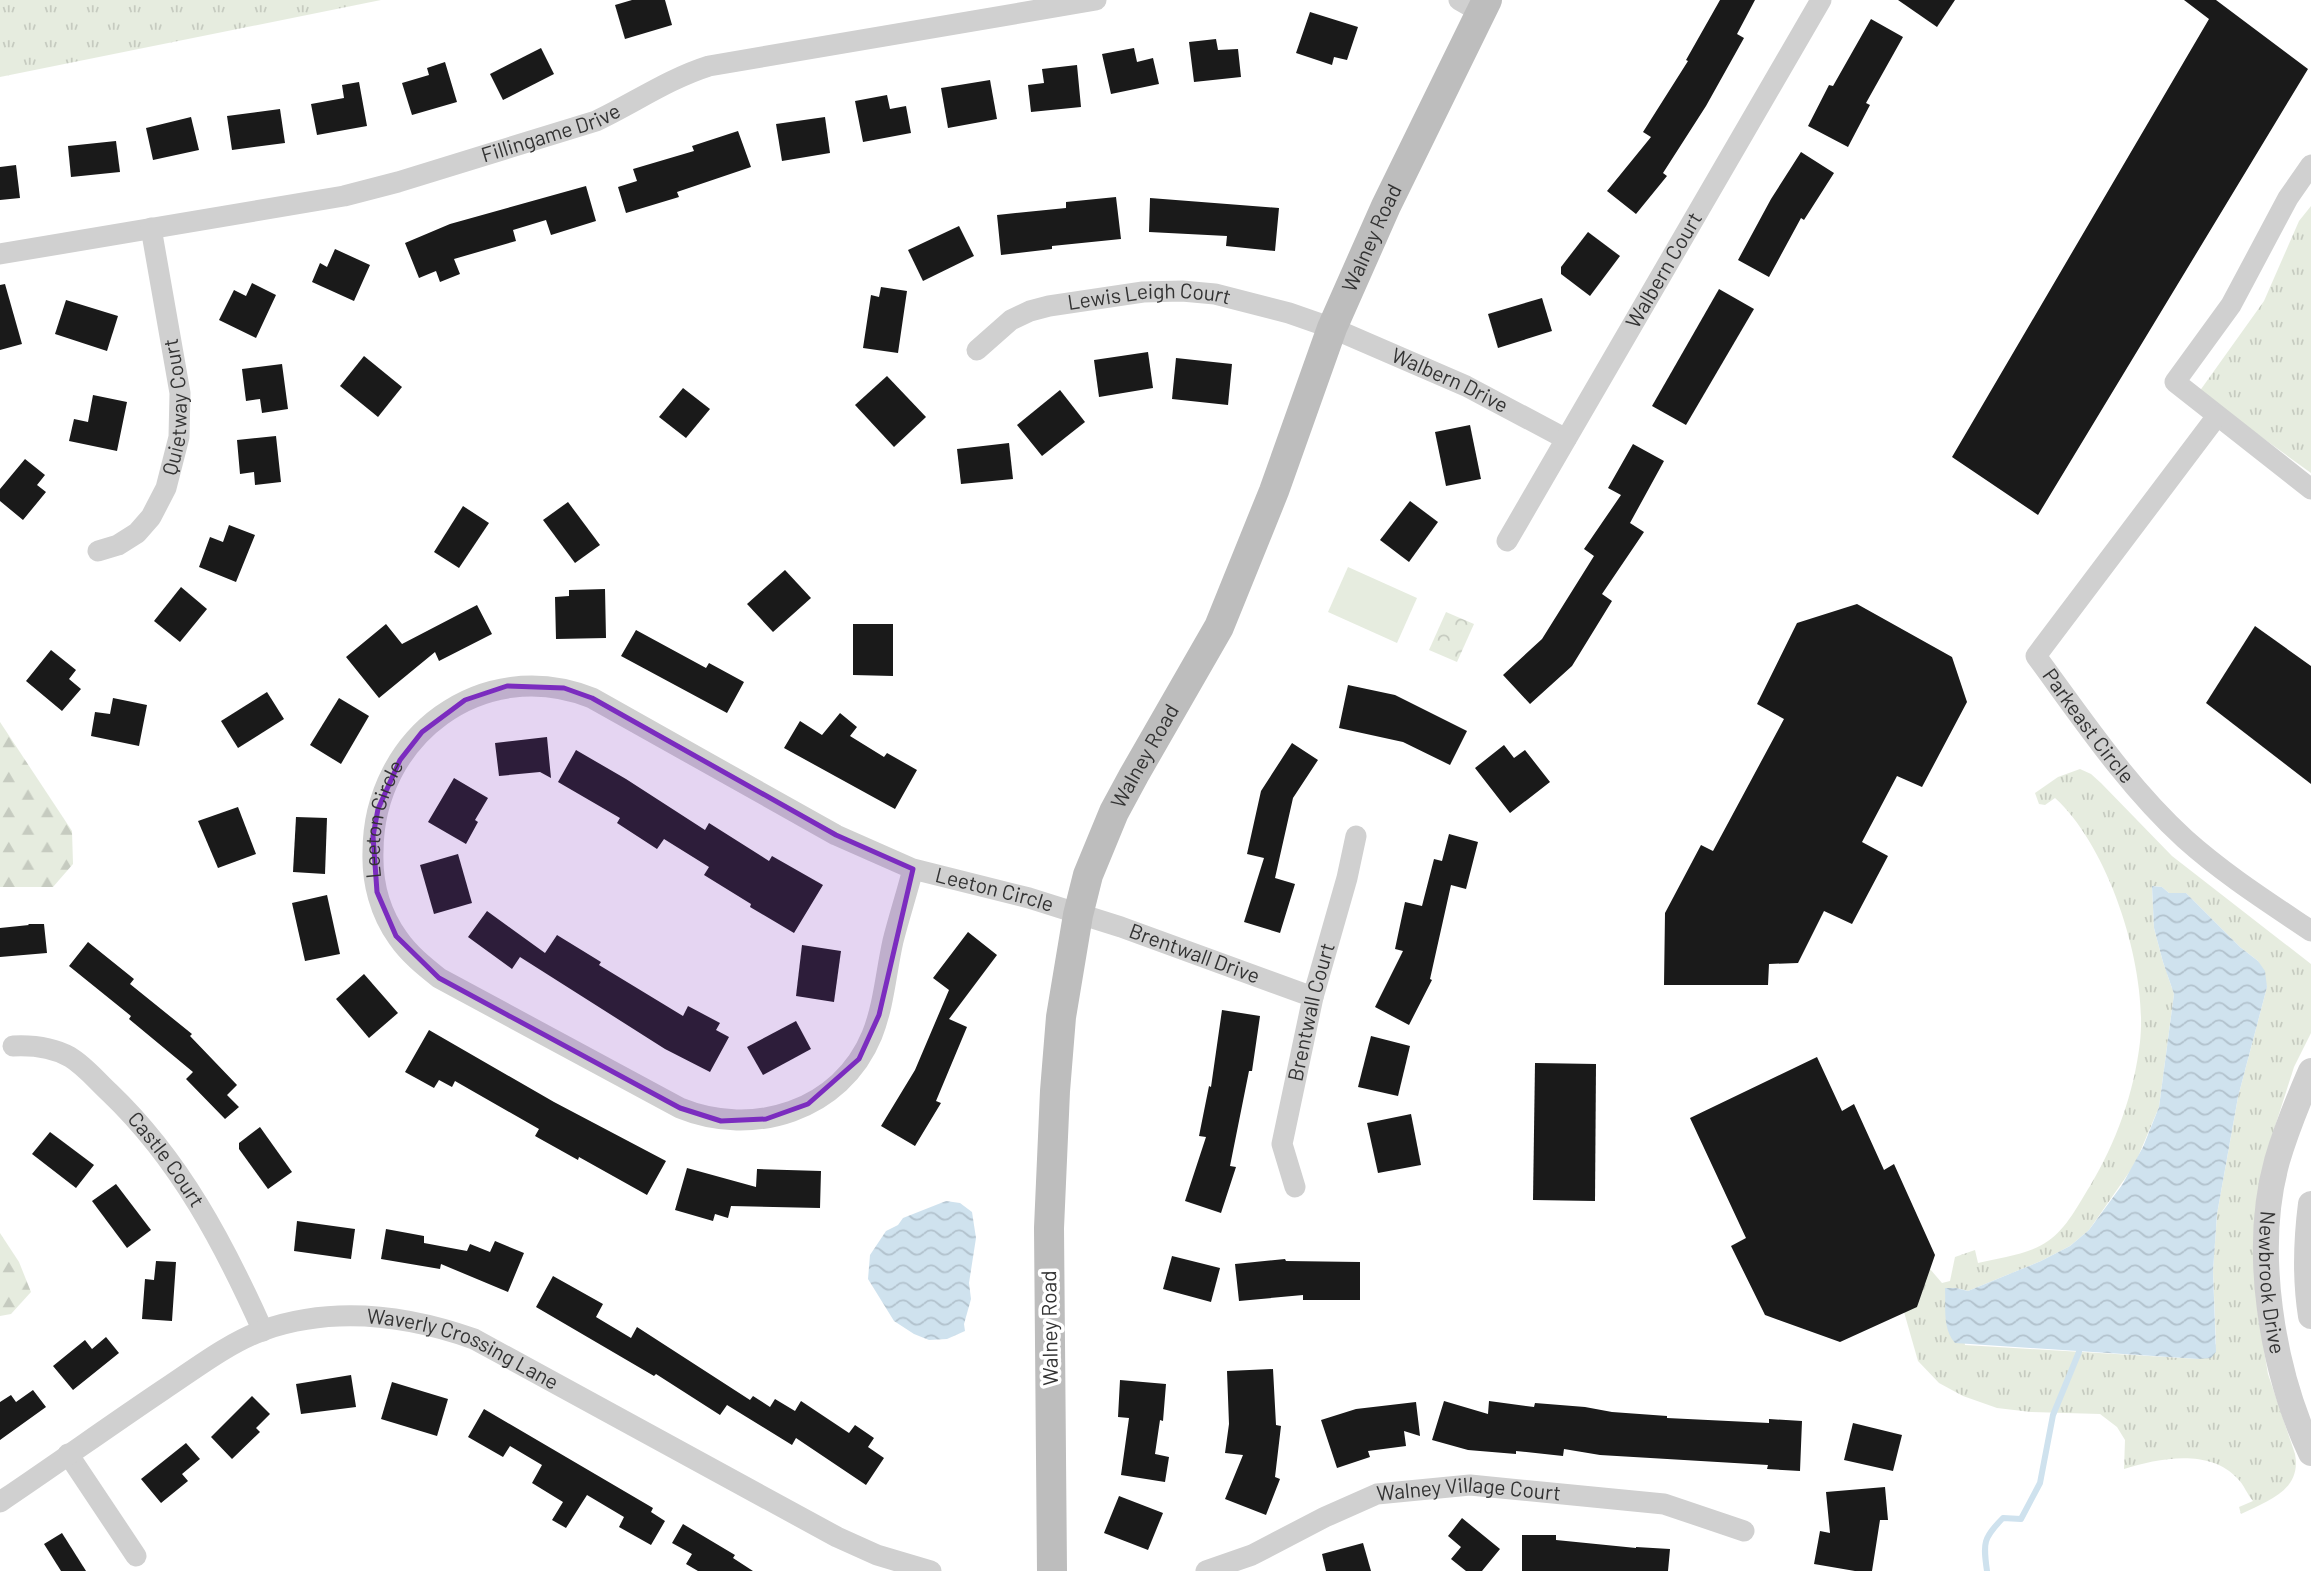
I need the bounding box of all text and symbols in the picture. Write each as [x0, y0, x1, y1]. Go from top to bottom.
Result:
street label: Fillingame Drive [478, 97, 624, 167]
street label: Walney Road [1336, 179, 1406, 295]
street label: Walbern Court [1619, 207, 1706, 332]
street label: Lewis Leigh Court [1066, 277, 1234, 314]
street label: Quietway Court [156, 337, 191, 477]
street label: Walbern Drive [1388, 341, 1513, 417]
street label: Parkeast Circle [2038, 663, 2141, 788]
street label: Walney Road [1105, 699, 1183, 812]
street label: Leeton Circle [359, 755, 408, 880]
street label: Leeton Circle [933, 861, 1057, 916]
street label: Brentwall Drive [1126, 917, 1264, 988]
street label: Brentwall Court [1282, 940, 1339, 1083]
street label: Castle Court [124, 1106, 211, 1211]
street label: Newbrook Drive [2255, 1210, 2291, 1356]
street label: Walney Road [1035, 1270, 1062, 1386]
street label: Waverly Crossing Lane [366, 1302, 563, 1394]
street label: Walney Village Court [1375, 1471, 1562, 1505]

